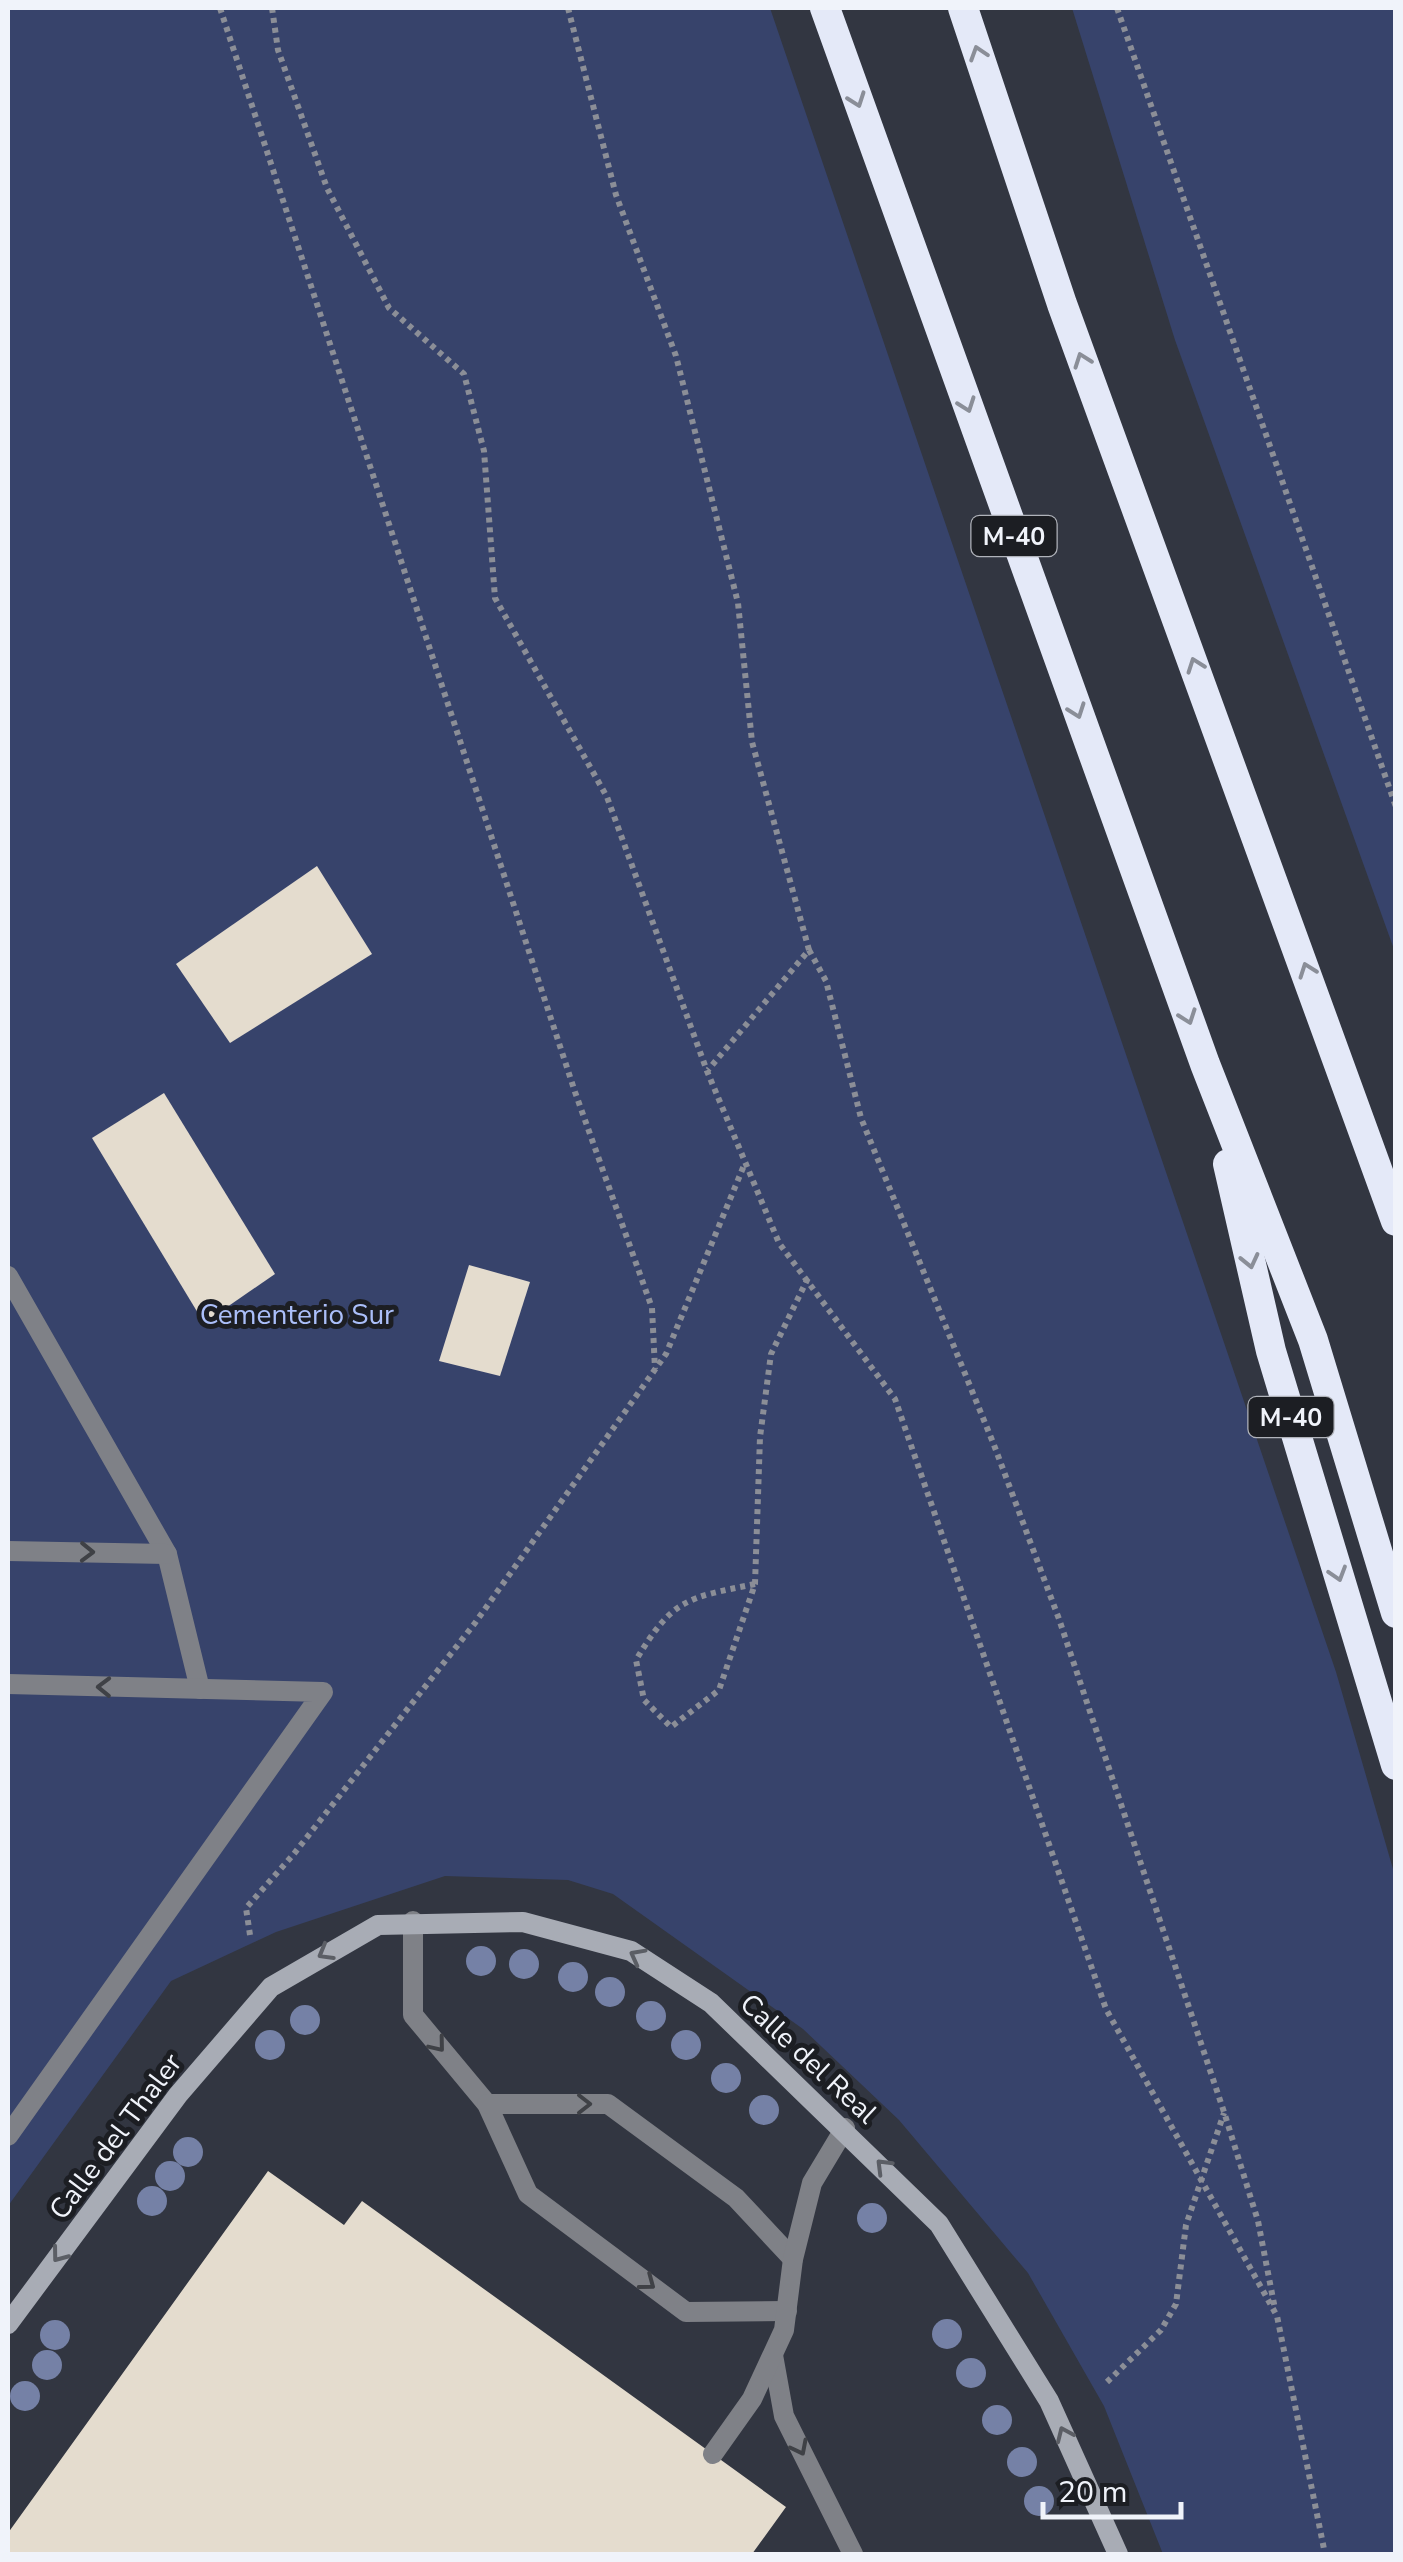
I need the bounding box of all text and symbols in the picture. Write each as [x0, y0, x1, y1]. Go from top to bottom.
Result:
one-way arrow [969, 45, 989, 62]
one-way arrow [845, 90, 866, 107]
one-way arrow [1073, 353, 1094, 370]
one-way arrow [955, 396, 976, 413]
road number: M-40 [972, 516, 1056, 556]
one-way arrow [1186, 658, 1207, 675]
one-way arrow [1065, 702, 1086, 719]
one-way arrow [1298, 963, 1319, 980]
one-way arrow [1176, 1007, 1197, 1024]
one-way arrow [1238, 1252, 1259, 1269]
park label: Cementerio Sur [200, 1296, 394, 1334]
road number: M-40 [1248, 1397, 1334, 1437]
one-way arrow [80, 1542, 96, 1563]
one-way arrow [1326, 1565, 1347, 1582]
one-way arrow [95, 1676, 111, 1697]
one-way arrow [317, 1941, 335, 1960]
one-way arrow [629, 1949, 647, 1969]
street label: Calle del Real [731, 1985, 886, 2133]
one-way arrow [426, 2033, 444, 2051]
street label: Calle del Thaler [41, 2046, 191, 2228]
one-way arrow [578, 2093, 593, 2115]
one-way arrow [876, 2160, 894, 2178]
one-way arrow [53, 2244, 70, 2262]
one-way arrow [637, 2272, 655, 2289]
one-way arrow [1056, 2426, 1076, 2444]
one-way arrow [788, 2437, 807, 2455]
scale bar [1043, 2457, 1180, 2519]
text: 20 m [1058, 2472, 1127, 2513]

